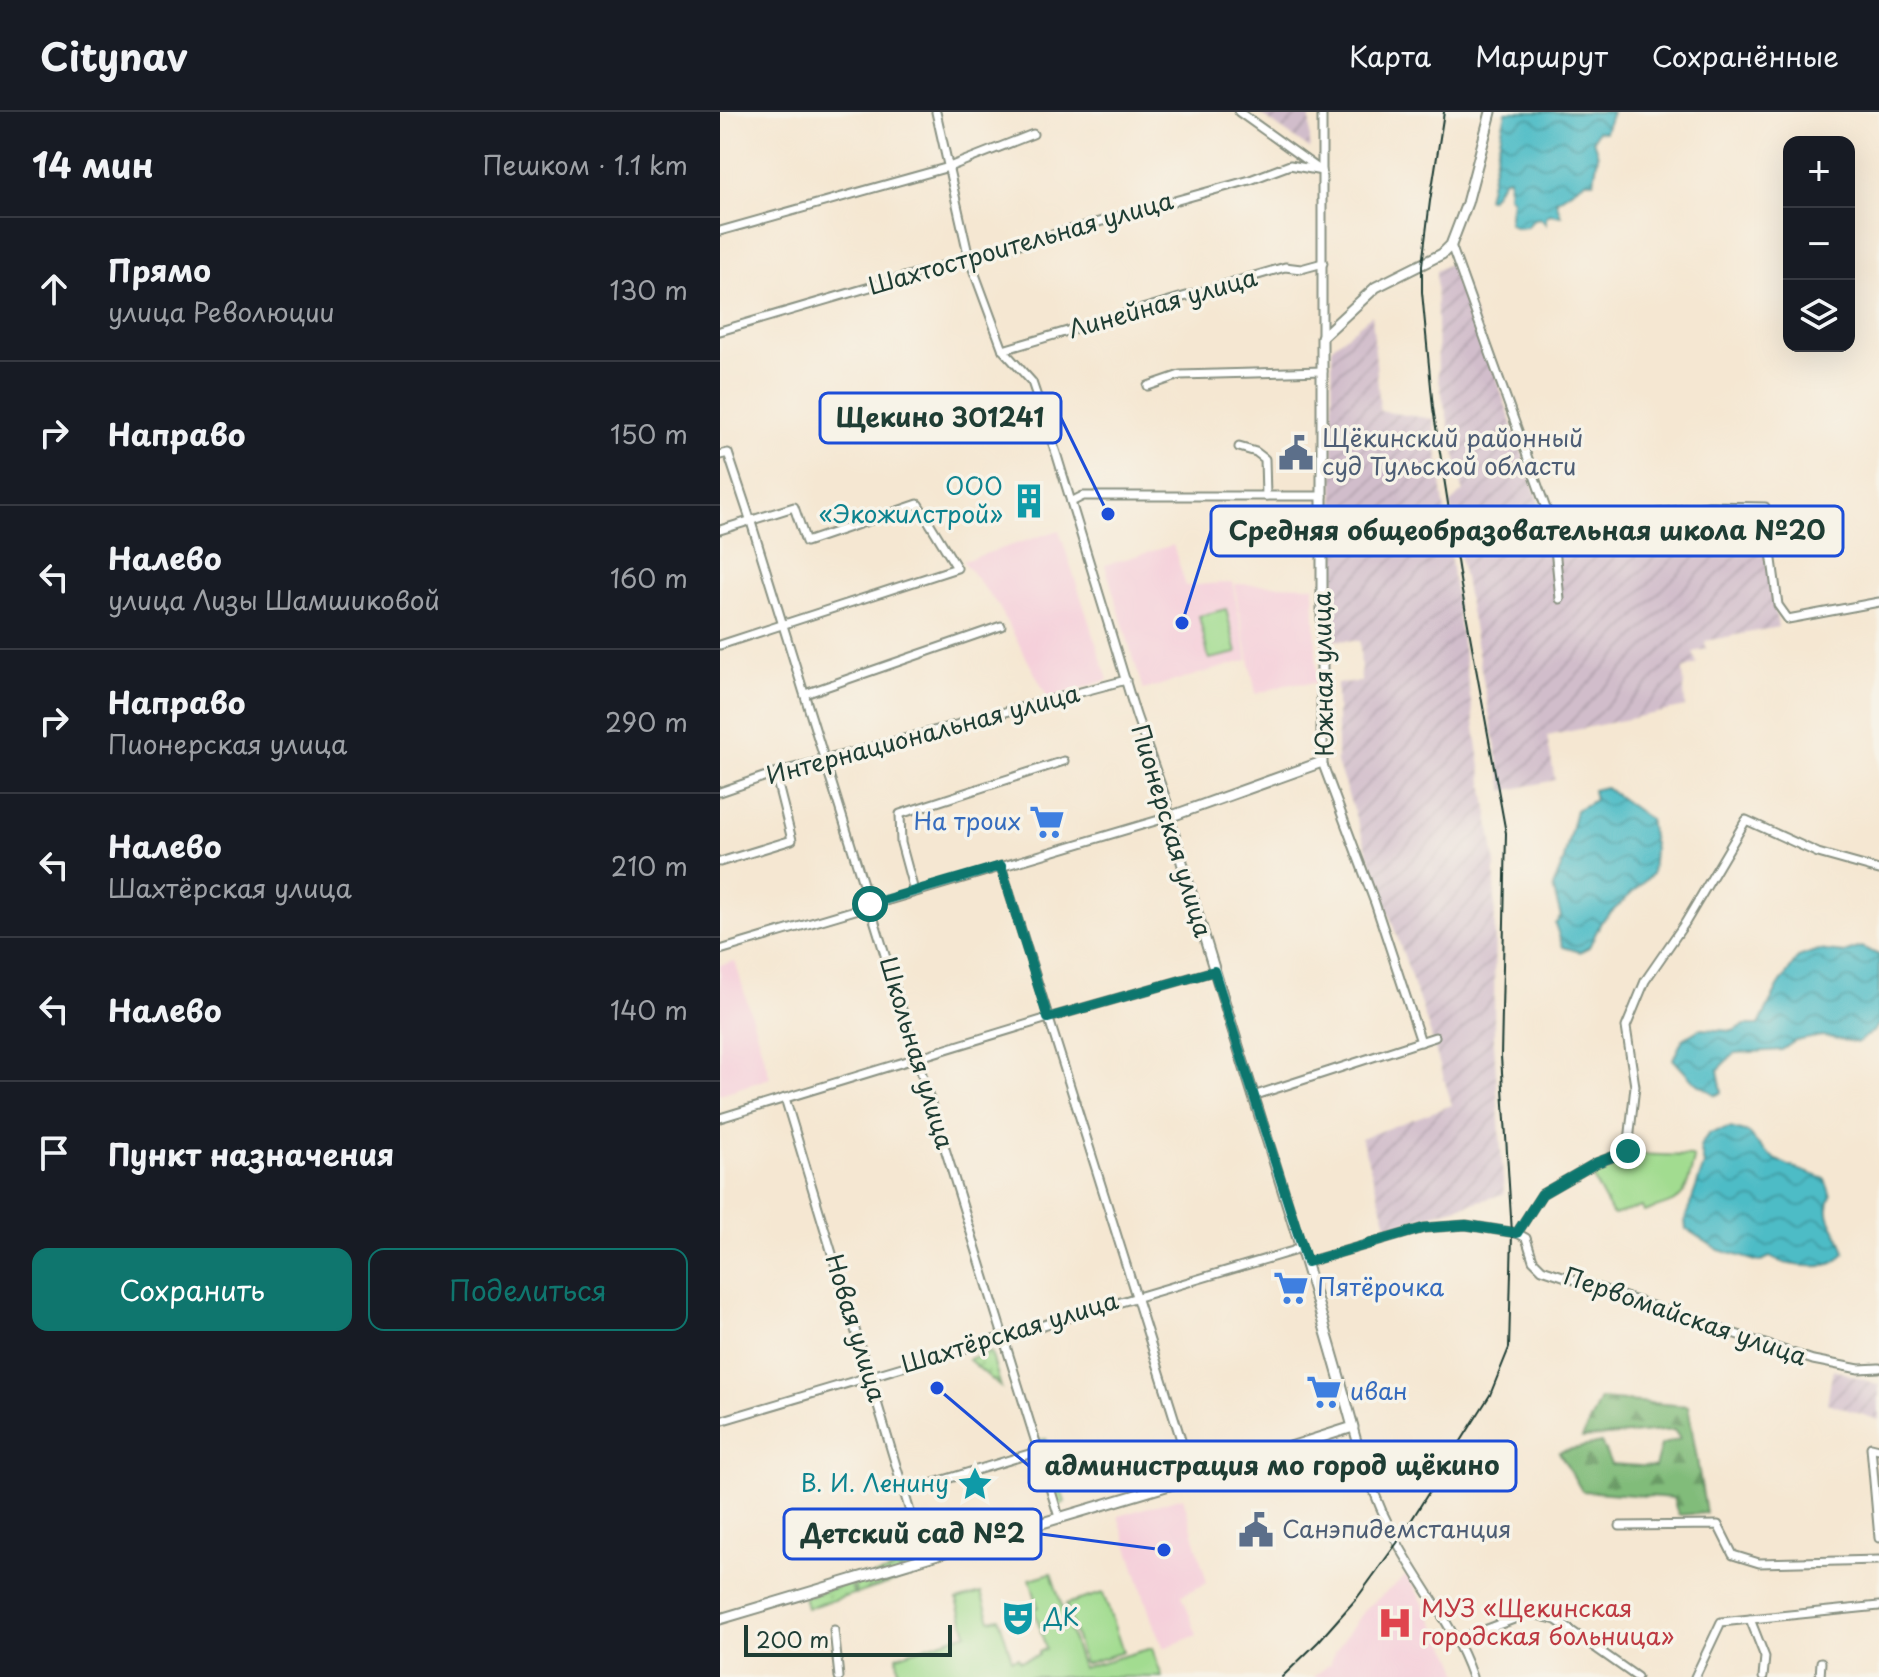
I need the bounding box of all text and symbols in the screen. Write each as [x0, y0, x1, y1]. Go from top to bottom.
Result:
text: Citynav [40, 27, 188, 84]
text: Карта [1349, 34, 1431, 77]
text: Маршрут [1475, 34, 1608, 77]
text: Сохранённые [1652, 34, 1839, 77]
map controls [1783, 136, 1855, 352]
button: + [1783, 136, 1855, 208]
text: 14 мин [32, 138, 154, 190]
text: Пешком · 1.1 km [483, 145, 688, 184]
street label: Шахтостроительная улица [864, 181, 1177, 303]
button: − [1783, 208, 1855, 280]
text: Прямо [108, 247, 211, 292]
street label: Линейная улица [1064, 258, 1261, 346]
icon: ahead [32, 267, 76, 311]
text: 130 m [609, 270, 688, 309]
button: layers [1783, 280, 1855, 352]
text: улица Революции [108, 292, 335, 331]
callout: Щекино 301241 [820, 393, 1061, 443]
text: Щекино 301241 [836, 397, 1044, 436]
icon: right [32, 411, 76, 455]
text: Направо [108, 411, 246, 456]
text: 150 m [610, 414, 688, 453]
place label: Щёкинский районный суд Тульской области [1322, 419, 1583, 483]
public building icon: Щёкинский районный суд Тульской области [1277, 434, 1315, 472]
place label: ООО «Экожилстрой» [819, 467, 1003, 531]
building icon: ООО «Экожилстрой» [1010, 482, 1048, 520]
callout: Средняя общеобразовательная школа №20 [1211, 506, 1843, 556]
text: Средняя общеобразовательная школа №20 [1228, 510, 1826, 549]
text: Налево [108, 535, 222, 580]
icon: left [32, 555, 76, 599]
text: 160 m [610, 558, 688, 597]
text: улица Лизы Шамшиковой [108, 580, 440, 619]
street label: Южная улица [1303, 591, 1341, 757]
street label: Интернациональная улица [762, 674, 1083, 792]
text: Направо [108, 679, 246, 724]
icon: right [32, 699, 76, 743]
text: 290 m [605, 702, 688, 741]
street label: Пионерская улица [1123, 720, 1222, 941]
text: Пионерская улица [108, 724, 347, 763]
place label: На троих [914, 802, 1021, 838]
supermarket icon: На троих [1028, 803, 1066, 841]
text: Налево [108, 823, 222, 868]
icon: left [32, 843, 76, 887]
text: 210 m [611, 846, 688, 885]
text: Шахтёрская улица [108, 868, 352, 907]
route start [852, 886, 888, 922]
street label: Школьная улица [872, 952, 964, 1153]
icon: left [32, 987, 76, 1031]
text: Налево [108, 987, 222, 1032]
text: 140 m [610, 990, 688, 1029]
icon: arrive [32, 1131, 76, 1175]
text: Пункт назначения [108, 1131, 394, 1176]
route end [1610, 1133, 1646, 1169]
button: Сохранить [32, 1248, 352, 1331]
button: Поделиться [368, 1248, 688, 1331]
street label: Новая улица [817, 1249, 896, 1406]
street label: Первомайская улица [1559, 1257, 1812, 1374]
place label: Пятёрочка [1317, 1268, 1444, 1304]
supermarket icon: Пятёрочка [1272, 1269, 1310, 1307]
street label: Шахтёрская улица [896, 1281, 1122, 1381]
place label: иван [1350, 1372, 1408, 1408]
supermarket icon: иван [1305, 1373, 1343, 1411]
callout: администрация мо город щёкино [1029, 1441, 1516, 1491]
text: администрация мо город щёкино [1044, 1445, 1500, 1484]
place label: В. И. Ленину [801, 1464, 949, 1500]
place icon: В. И. Ленину [956, 1465, 994, 1503]
callout: Детский сад №2 [784, 1509, 1041, 1559]
place label: Санэпидемстанция [1282, 1510, 1511, 1546]
public building icon: Санэпидемстанция [1237, 1511, 1275, 1549]
text: Детский сад №2 [800, 1513, 1025, 1552]
place label: МУЗ «Щекинская городская больница» [1421, 1589, 1674, 1653]
place label: ДК [1043, 1598, 1079, 1634]
theatre icon: ДК [999, 1599, 1037, 1637]
hospital icon: МУЗ «Щекинская городская больница» [1376, 1604, 1414, 1642]
scale bar [744, 1621, 952, 1657]
text: 200 m [756, 1622, 829, 1655]

